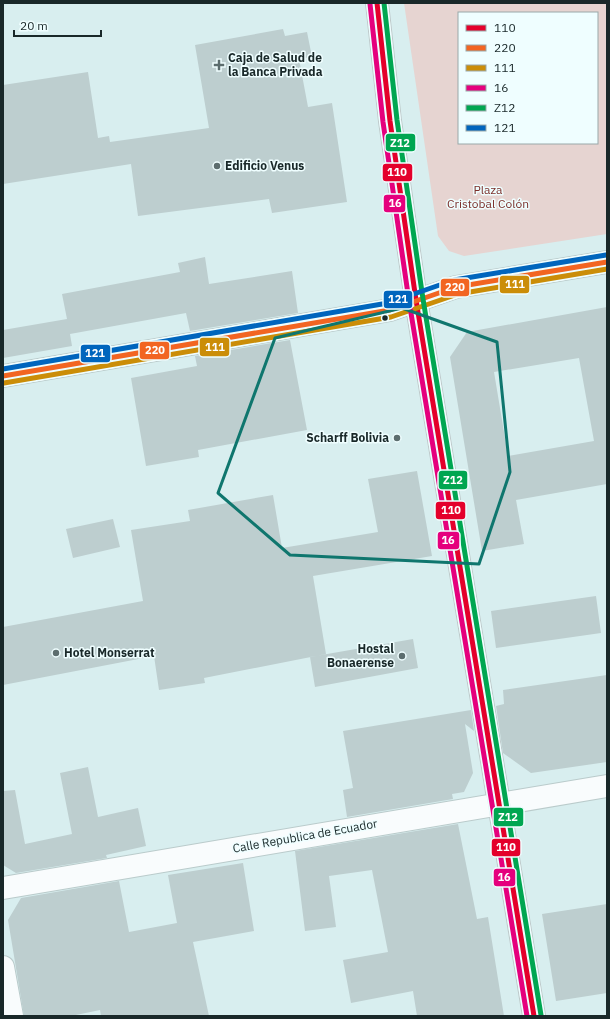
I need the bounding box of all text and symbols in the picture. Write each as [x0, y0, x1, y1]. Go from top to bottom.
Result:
scale bar [14, 12, 101, 38]
legend [458, 12, 598, 144]
text: 20 m [20, 18, 48, 33]
text: 110 [494, 20, 516, 35]
text: 220 [494, 40, 516, 55]
place label: Caja de Salud de la Banca Privada [228, 50, 323, 79]
marker: Caja de Salud de la Banca Privada [213, 59, 225, 71]
text: 111 [494, 60, 516, 75]
text: 16 [494, 80, 508, 95]
text: Z12 [494, 100, 515, 115]
text: 121 [494, 120, 516, 135]
line badge: Z12 [385, 133, 416, 152]
text: Z12 [390, 136, 410, 150]
place label: Edificio Venus [225, 158, 304, 173]
marker: Edificio Venus [212, 161, 222, 171]
line badge: 110 [382, 163, 413, 182]
text: 110 [387, 165, 407, 179]
park label: Plaza Cristobal Colón [447, 182, 529, 211]
line badge: 16 [383, 194, 406, 213]
text: 16 [388, 196, 402, 210]
line badge: 111 [499, 275, 530, 294]
text: 111 [505, 277, 525, 291]
line badge: 220 [440, 278, 470, 297]
text: 220 [445, 280, 465, 294]
line badge: 121 [383, 290, 413, 309]
text: 121 [388, 292, 408, 306]
unlabelled marker [380, 313, 390, 323]
line badge: 111 [199, 337, 230, 357]
text: 111 [205, 340, 225, 354]
line badge: 220 [139, 341, 170, 360]
text: 220 [145, 343, 165, 357]
line badge: 121 [80, 344, 111, 363]
text: 121 [85, 346, 105, 360]
place label: Scharff Bolivia [306, 430, 389, 445]
marker: Scharff Bolivia [392, 433, 402, 443]
line badge: Z12 [438, 470, 468, 490]
text: Z12 [443, 473, 463, 487]
line badge: 110 [435, 501, 466, 520]
text: 110 [441, 503, 461, 517]
line badge: 16 [437, 531, 460, 550]
text: 16 [441, 533, 455, 547]
place label: Hostal Bonaerense [327, 641, 394, 670]
place label: Hotel Monserrat [64, 645, 155, 660]
marker: Hotel Monserrat [51, 648, 61, 658]
marker: Hostal Bonaerense [397, 651, 407, 661]
line badge: Z12 [493, 807, 524, 827]
text: Z12 [498, 810, 518, 824]
street label: Calle Republica de Ecuador [231, 815, 379, 856]
line badge: 110 [491, 838, 521, 857]
text: 110 [496, 840, 516, 854]
line badge: 16 [493, 868, 516, 887]
text: 16 [497, 870, 511, 884]

